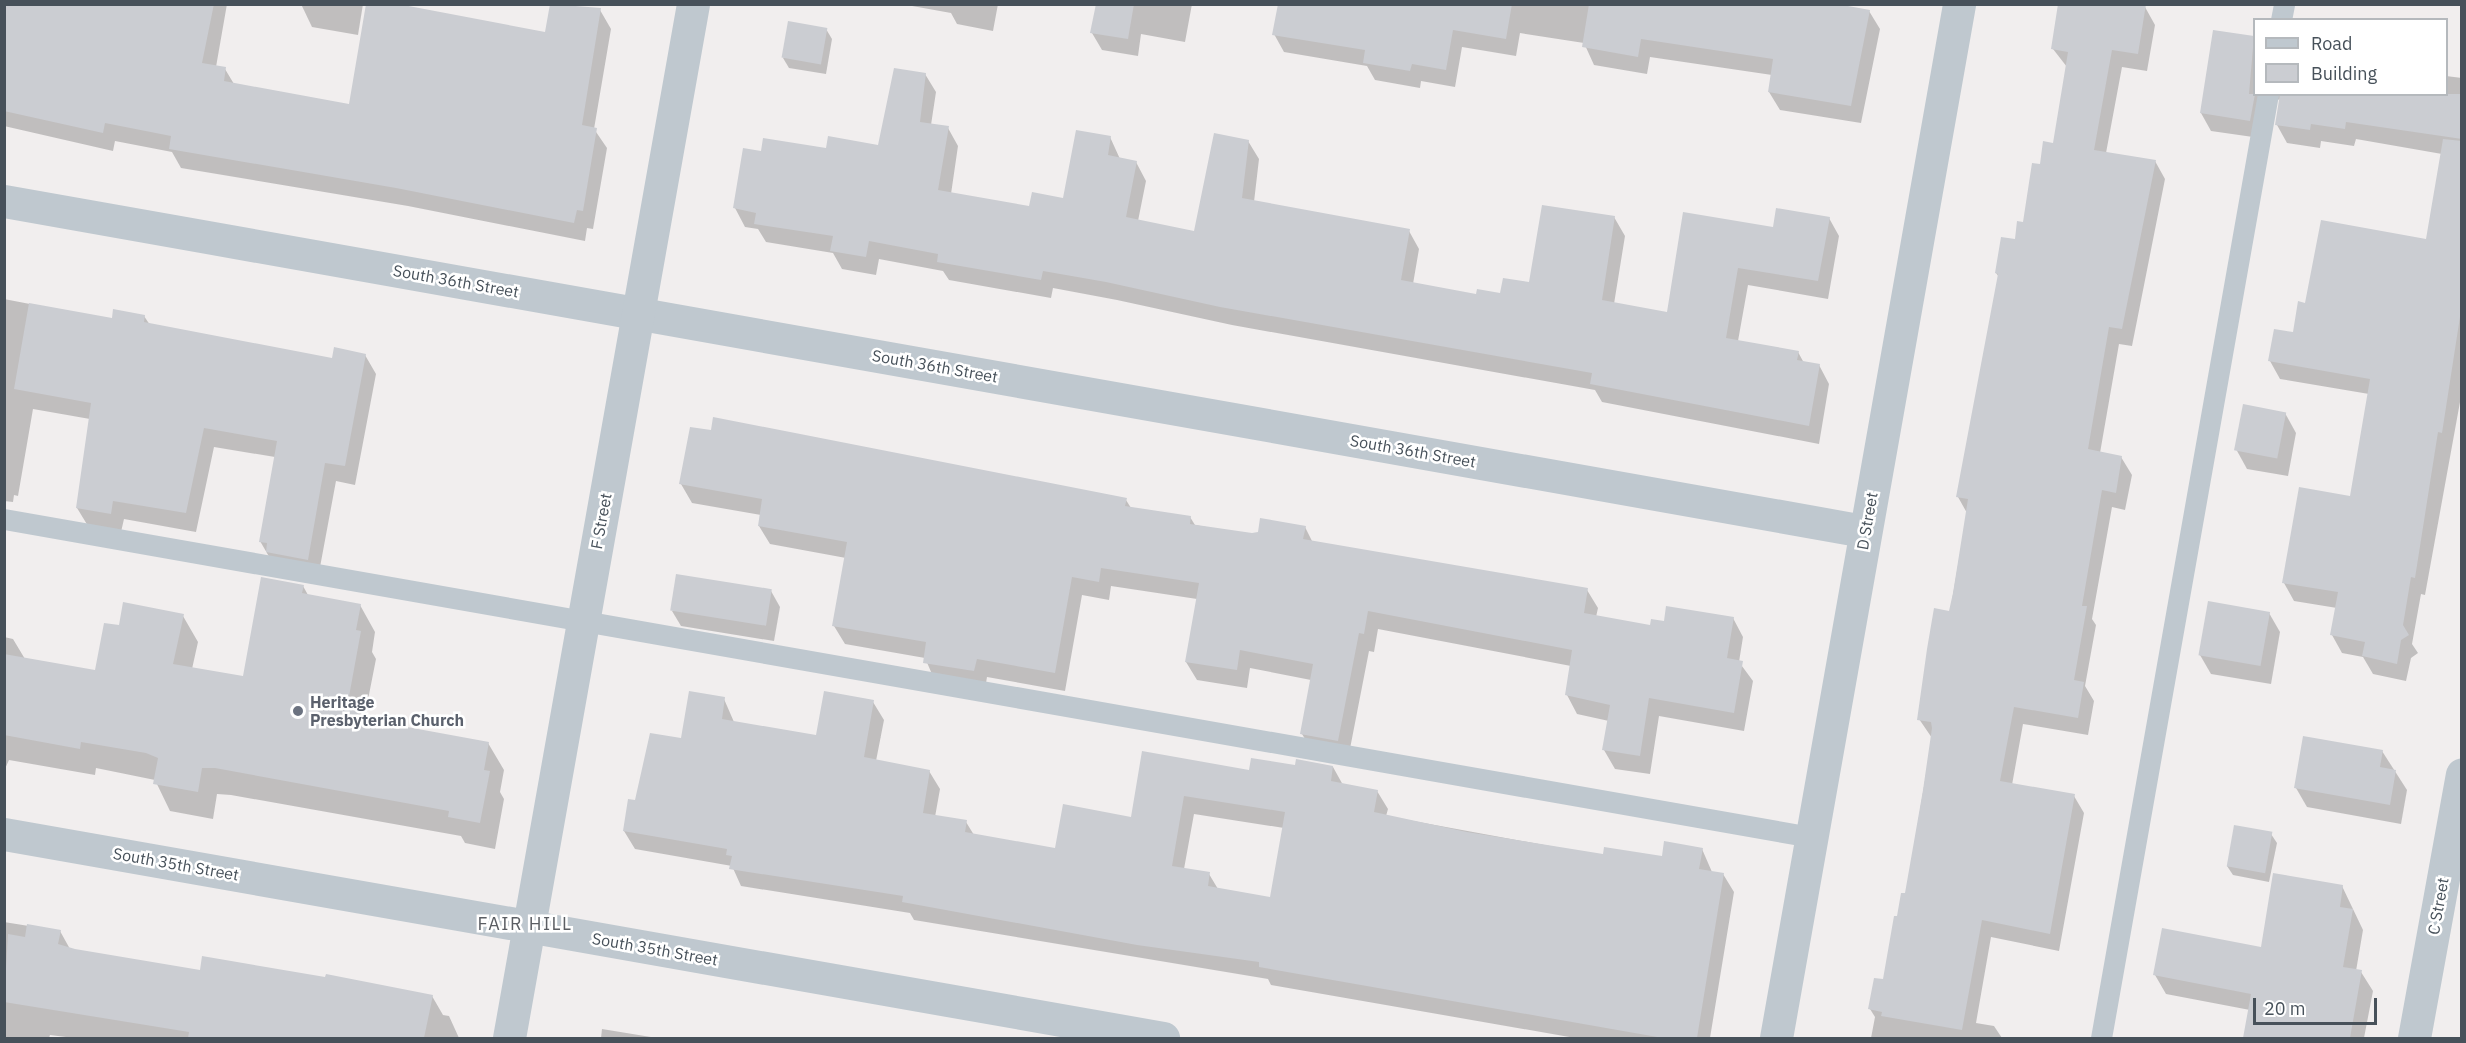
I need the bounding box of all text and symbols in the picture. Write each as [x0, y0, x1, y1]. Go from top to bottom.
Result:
legend [2253, 18, 2448, 96]
text: Road [2311, 32, 2352, 55]
text: Building [2311, 62, 2377, 85]
street label: South 36th Street [392, 260, 520, 302]
street label: South 36th Street [871, 345, 999, 387]
street label: South 36th Street [1349, 430, 1477, 472]
street label: F Street [587, 491, 615, 551]
street label: D Street [1852, 491, 1882, 551]
place label: Heritage Presbyterian Church [310, 692, 464, 730]
marker: Heritage Presbyterian Church [291, 704, 305, 718]
street label: South 35th Street [112, 843, 240, 885]
street label: C Street [2424, 876, 2452, 936]
district label: FAIR HILL [477, 913, 573, 935]
street label: South 35th Street [591, 928, 719, 970]
scale bar [2256, 986, 2380, 1024]
text: 20 m [2264, 997, 2306, 1020]

